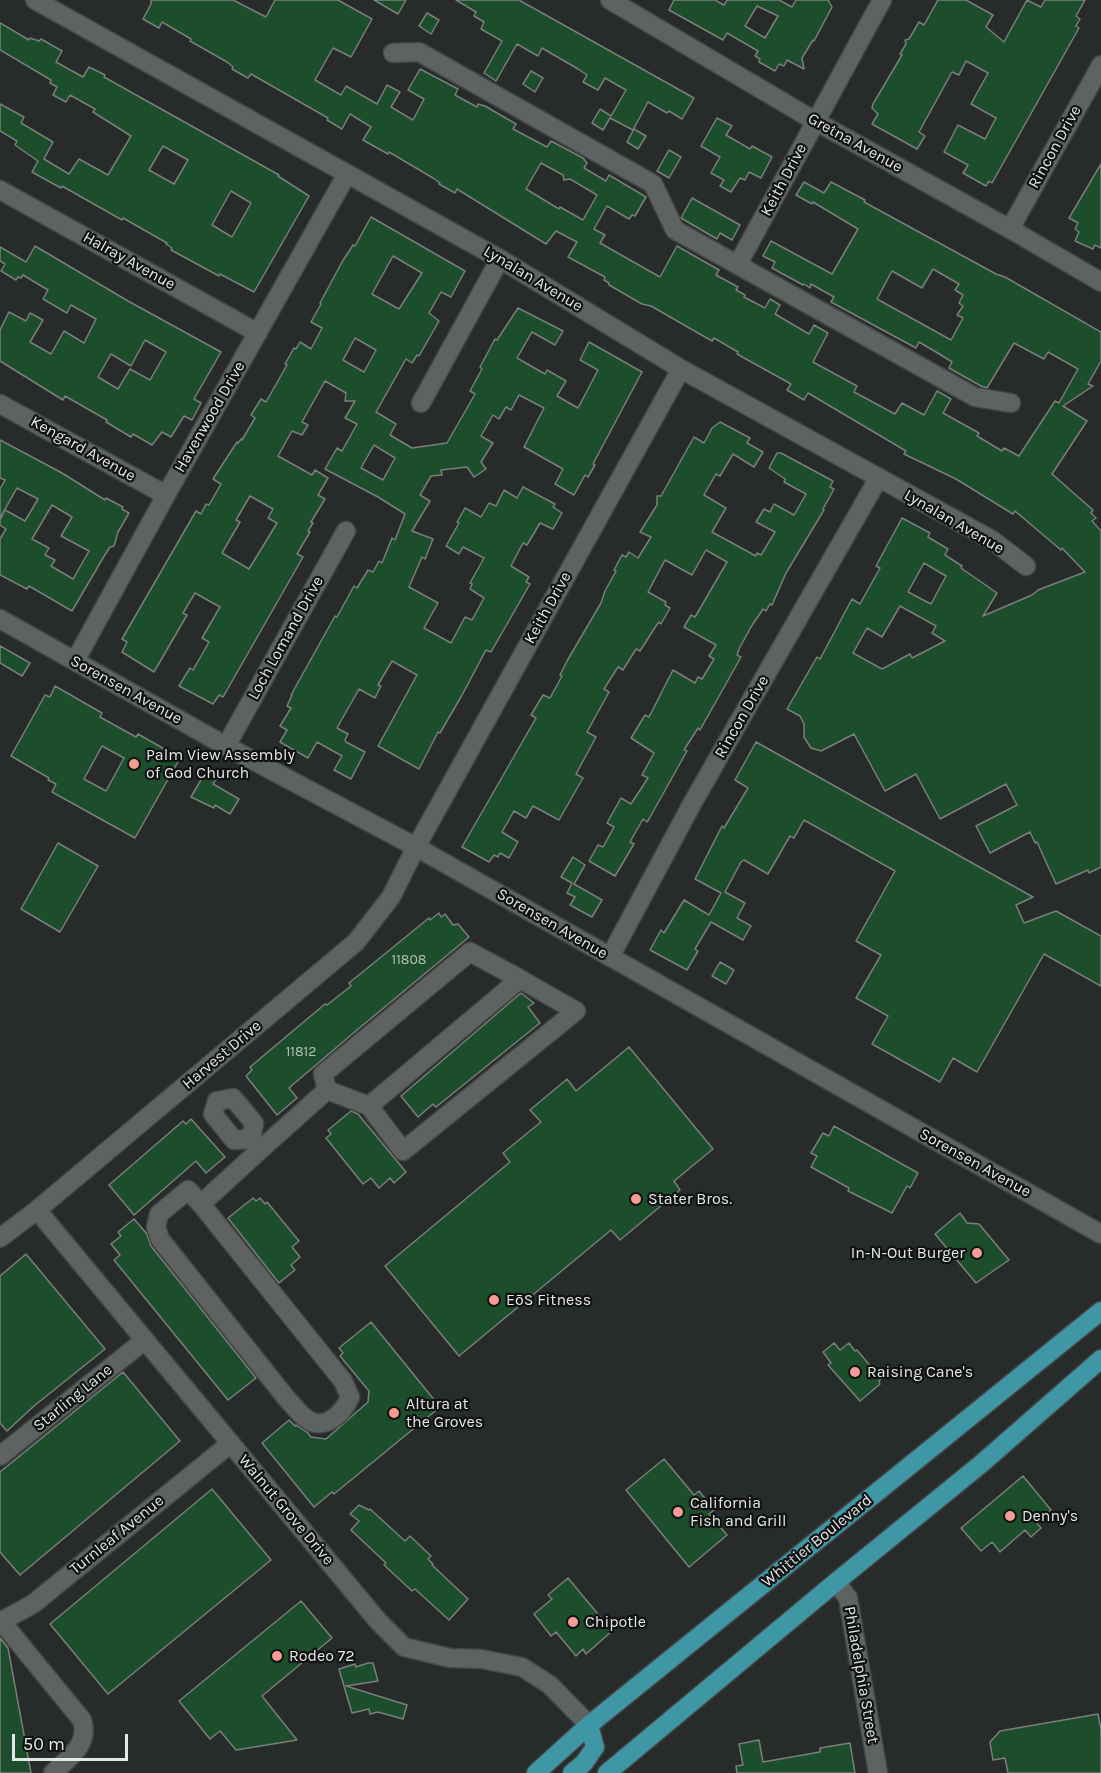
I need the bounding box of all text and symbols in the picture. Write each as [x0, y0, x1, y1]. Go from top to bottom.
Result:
street label: Rincon Drive [1024, 102, 1086, 192]
street label: Gretna Avenue [804, 109, 906, 177]
street label: Keith Drive [757, 140, 811, 220]
street label: Halray Avenue [80, 228, 178, 294]
street label: Lynalan Avenue [480, 242, 586, 316]
street label: Havenwood Drive [170, 358, 250, 476]
street label: Kengard Avenue [27, 412, 139, 486]
street label: Lynalan Avenue [901, 486, 1007, 558]
street label: Keith Drive [520, 569, 576, 647]
street label: Loch Lomand Drive [244, 573, 328, 703]
street label: Sorensen Avenue [67, 651, 185, 729]
street label: Rincon Drive [711, 672, 773, 762]
place label: Palm View Assembly of God Church [146, 745, 295, 783]
marker: Palm View Assembly of God Church [127, 757, 141, 771]
street label: Sorensen Avenue [493, 884, 611, 964]
house number: 11808 [392, 952, 426, 968]
street label: Harvest Drive [179, 1016, 265, 1094]
house number: 11812 [286, 1044, 316, 1060]
street label: Sorensen Avenue [916, 1124, 1034, 1202]
place label: Stater Bros. [648, 1189, 732, 1209]
marker: Stater Bros. [629, 1192, 643, 1206]
place label: In-N-Out Burger [851, 1243, 965, 1263]
marker: In-N-Out Burger [970, 1246, 984, 1260]
place label: EōS Fitness [506, 1290, 591, 1310]
marker: EōS Fitness [487, 1293, 501, 1307]
street label: Starling Lane [30, 1360, 116, 1436]
place label: Raising Cane's [867, 1362, 973, 1382]
marker: Raising Cane's [848, 1365, 862, 1379]
place label: Altura at the Groves [406, 1394, 483, 1432]
marker: Altura at the Groves [387, 1406, 401, 1420]
street label: Walnut Grove Drive [234, 1451, 338, 1569]
street label: Turnleaf Avenue [66, 1491, 168, 1579]
street label: Whittier Boulevard [758, 1491, 876, 1591]
place label: California Fish and Grill [690, 1493, 787, 1531]
marker: California Fish and Grill [671, 1505, 685, 1519]
place label: Denny's [1022, 1506, 1078, 1526]
marker: Denny's [1003, 1509, 1017, 1523]
street label: Philadelphia Street [839, 1605, 883, 1745]
place label: Chipotle [585, 1612, 646, 1632]
marker: Chipotle [566, 1615, 580, 1629]
place label: Rodeo 72 [289, 1646, 355, 1666]
marker: Rodeo 72 [270, 1649, 284, 1663]
scale bar [15, 1722, 130, 1760]
text: 50 m [23, 1733, 65, 1755]

